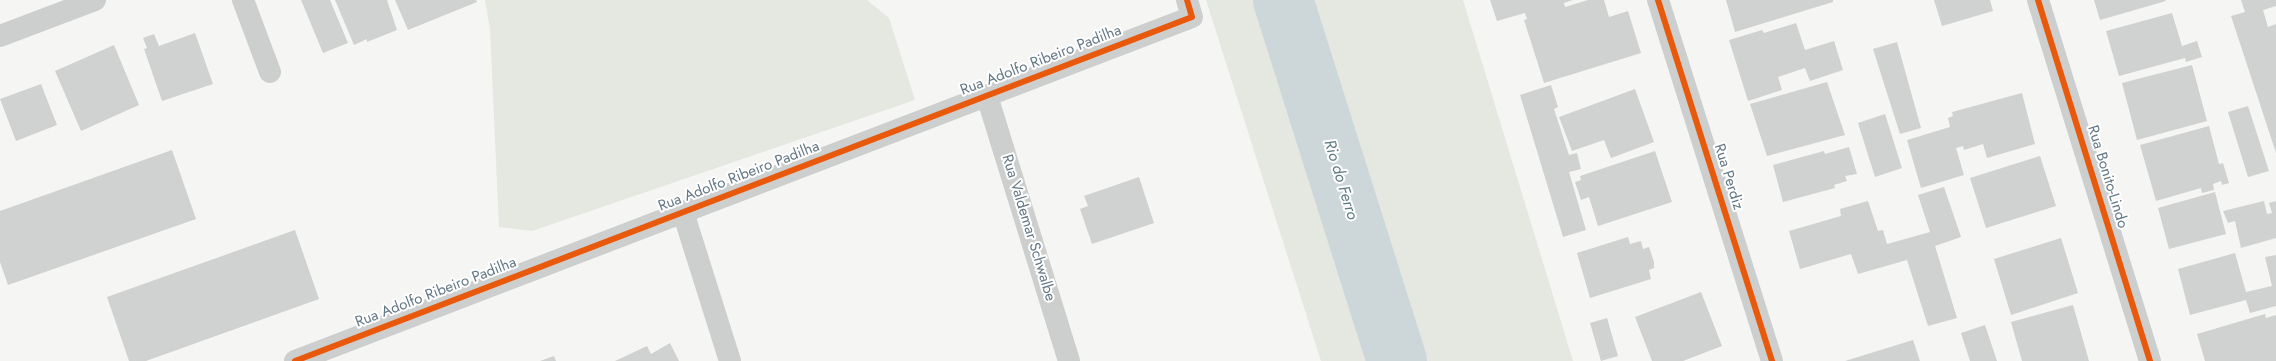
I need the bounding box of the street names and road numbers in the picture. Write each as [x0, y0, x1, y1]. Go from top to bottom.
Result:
street label: Rua Adolfo Ribeiro Padilha [958, 22, 1124, 100]
street label: Rua Bonito-Lindo [2083, 123, 2131, 231]
street label: Rua Adolfo Ribeiro Padilha [656, 138, 822, 216]
street label: Rua Perdiz [1709, 142, 1747, 212]
street label: Rua Valdemar Schwalbe [997, 153, 1059, 303]
street label: Rua Adolfo Ribeiro Padilha [353, 254, 519, 332]

